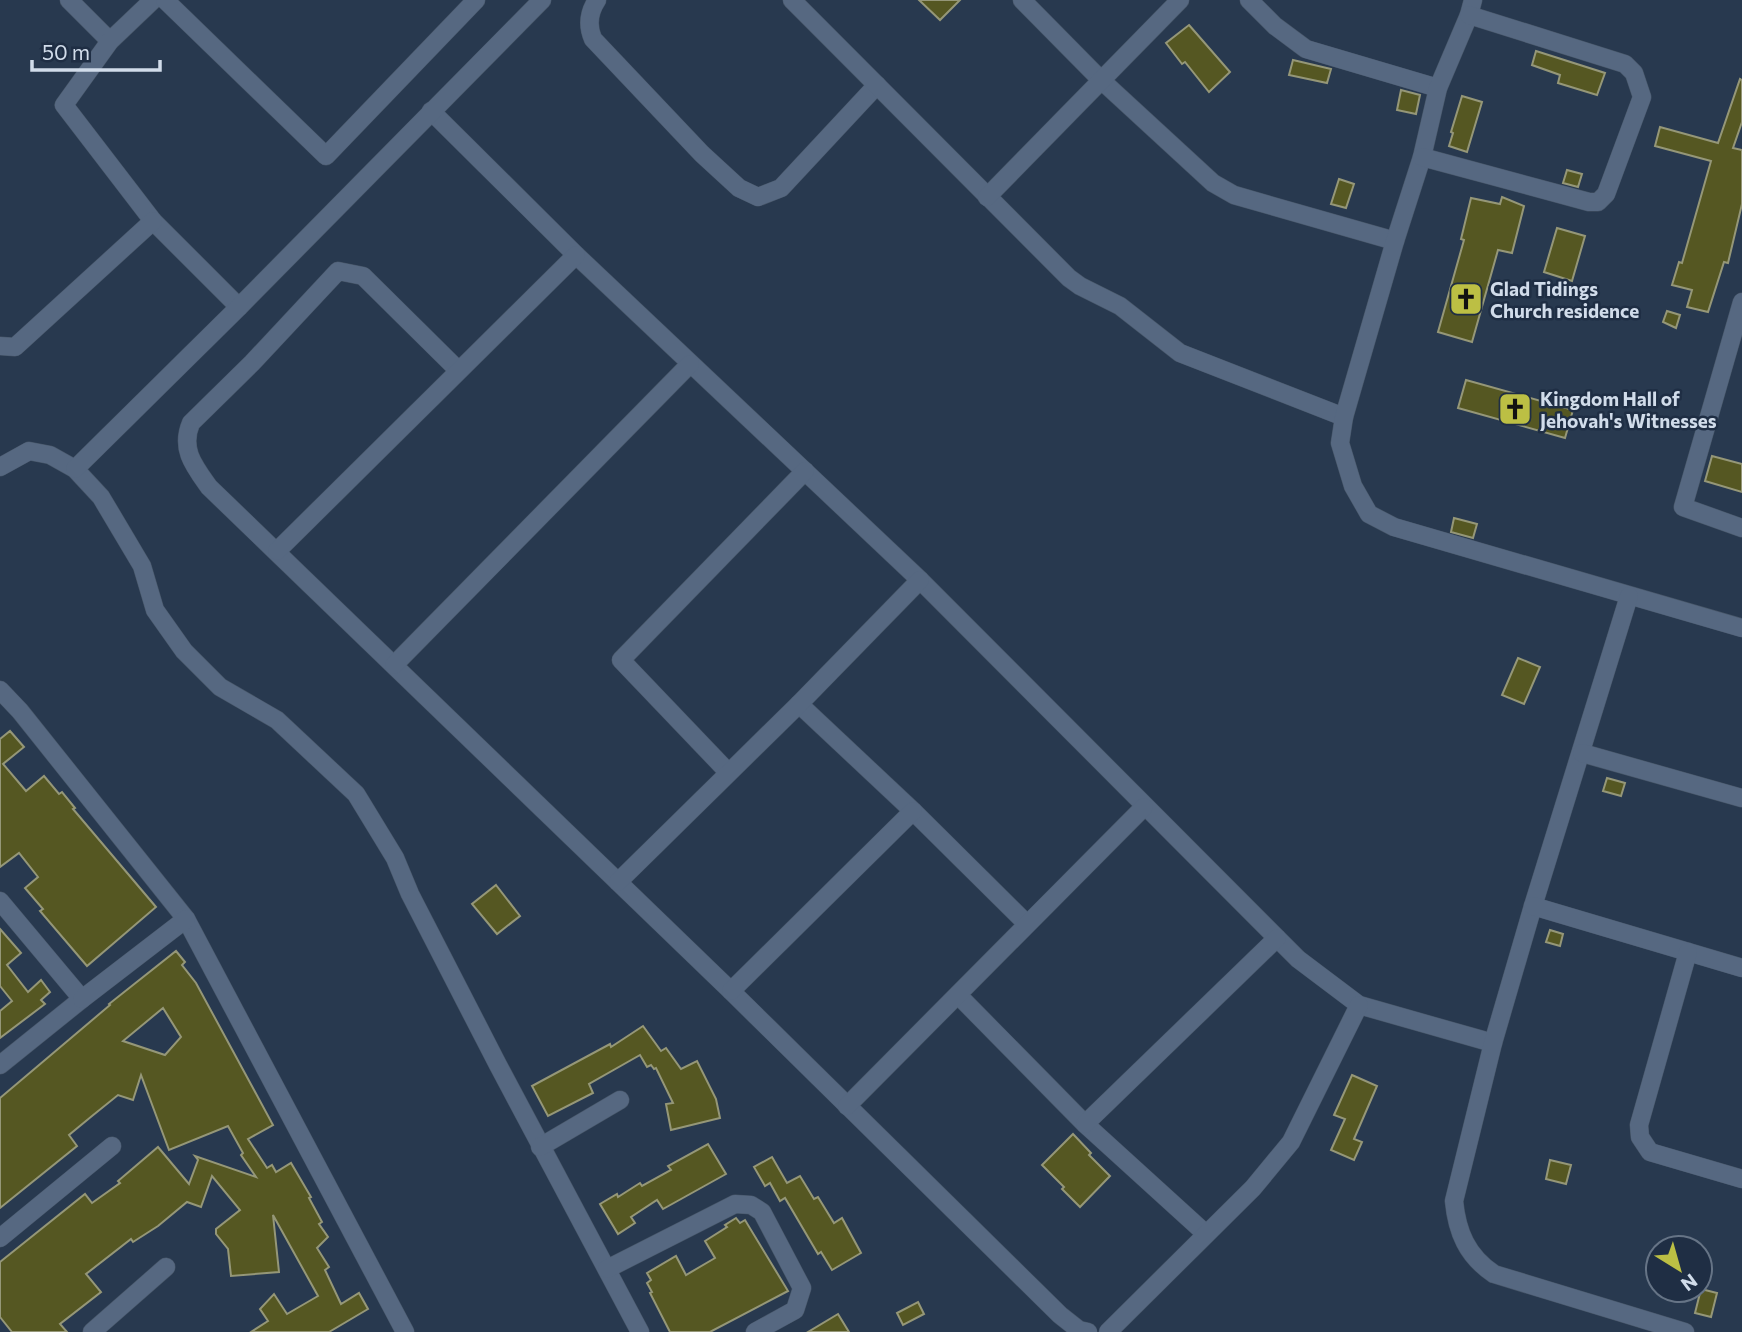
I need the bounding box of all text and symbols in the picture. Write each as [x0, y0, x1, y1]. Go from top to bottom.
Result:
scale bar [32, 28, 159, 72]
text: 50 m [42, 39, 90, 64]
place label: Glad Tidings Church residence [1490, 277, 1639, 322]
church icon: Glad Tidings Church residence [1447, 280, 1485, 318]
place label: Kingdom Hall of Jehovah's Witnesses [1540, 387, 1717, 432]
church icon: Kingdom Hall of Jehovah's Witnesses [1496, 390, 1534, 428]
north arrow [1644, 1234, 1714, 1304]
text: N [1677, 1269, 1702, 1296]

